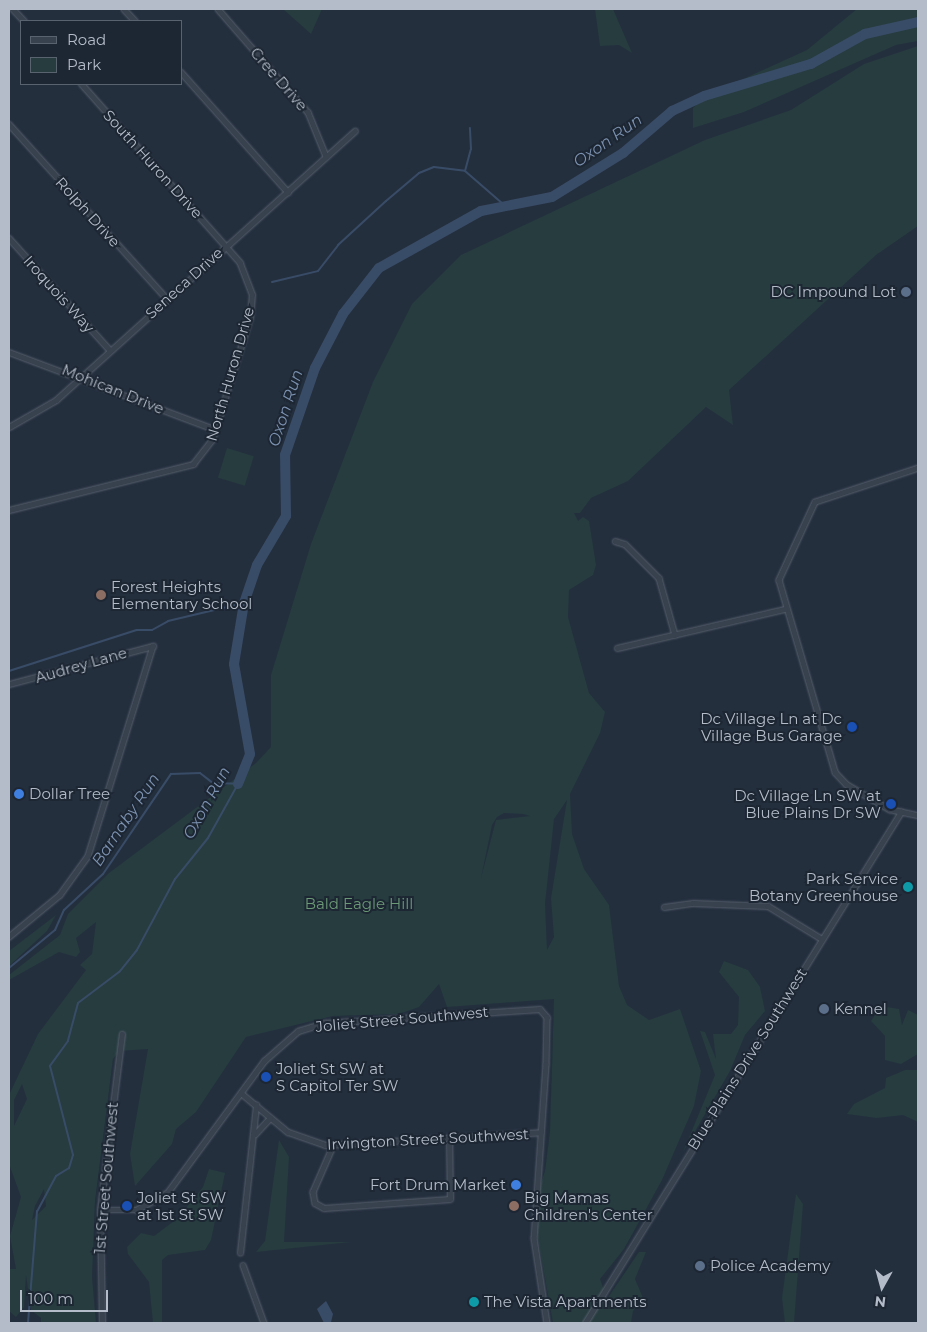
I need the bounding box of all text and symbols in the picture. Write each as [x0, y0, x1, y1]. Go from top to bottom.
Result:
legend [20, 20, 182, 85]
text: Road [67, 30, 106, 49]
street label: Cree Drive [247, 44, 311, 114]
text: Park [67, 55, 101, 74]
street label: South Huron Drive [100, 106, 206, 222]
water label: Oxon Run [570, 110, 646, 172]
street label: Rolph Drive [52, 173, 124, 251]
street label: Seneca Drive [142, 244, 226, 322]
street label: Iroquois Way [20, 252, 98, 336]
place label: DC Impound Lot [770, 283, 896, 301]
marker: DC Impound Lot [900, 286, 912, 298]
street label: North Huron Drive [202, 305, 258, 443]
street label: Mohican Drive [59, 360, 167, 418]
water label: Oxon Run [265, 367, 307, 449]
place label: Forest Heights Elementary School [111, 577, 252, 612]
marker: Forest Heights Elementary School [95, 589, 107, 601]
street label: Audrey Lane [33, 643, 129, 687]
place label: Dc Village Ln at Dc Village Bus Garage [700, 709, 842, 744]
marker: Dc Village Ln at Dc Village Bus Garage [846, 721, 858, 733]
water label: Oxon Run [179, 764, 235, 842]
water label: Barnaby Run [88, 770, 164, 870]
place label: Dollar Tree [29, 785, 110, 803]
place label: Dc Village Ln SW at Blue Plains Dr SW [734, 786, 881, 821]
marker: Dollar Tree [13, 788, 25, 800]
marker: Dc Village Ln SW at Blue Plains Dr SW [885, 798, 897, 810]
place label: Park Service Botany Greenhouse [749, 869, 898, 904]
marker: Park Service Botany Greenhouse [902, 881, 914, 893]
park label: Bald Eagle Hill [305, 895, 413, 913]
street label: Blue Plains Drive Southwest [683, 965, 811, 1153]
place label: Kennel [834, 1000, 887, 1018]
street label: Joliet Street Southwest [315, 1002, 489, 1036]
marker: Kennel [818, 1003, 830, 1015]
place label: Joliet St SW at S Capitol Ter SW [276, 1059, 398, 1094]
marker: Joliet St SW at S Capitol Ter SW [260, 1071, 272, 1083]
street label: 1st Street Southwest [90, 1101, 122, 1255]
street label: Irvington Street Southwest [327, 1125, 529, 1153]
place label: Fort Drum Market [370, 1176, 506, 1194]
marker: Fort Drum Market [510, 1179, 522, 1191]
place label: Joliet St SW at 1st St SW [137, 1188, 226, 1223]
place label: Big Mamas Children's Center [524, 1188, 653, 1223]
marker: Joliet St SW at 1st St SW [121, 1200, 133, 1212]
marker: Big Mamas Children's Center [508, 1200, 520, 1212]
place label: Police Academy [710, 1257, 830, 1275]
marker: Police Academy [694, 1260, 706, 1272]
north arrow [857, 1262, 907, 1312]
scale bar [22, 1280, 110, 1312]
text: 100 m [28, 1289, 73, 1308]
text: N [873, 1292, 887, 1312]
place label: The Vista Apartments [484, 1293, 646, 1311]
marker: The Vista Apartments [468, 1296, 480, 1308]

